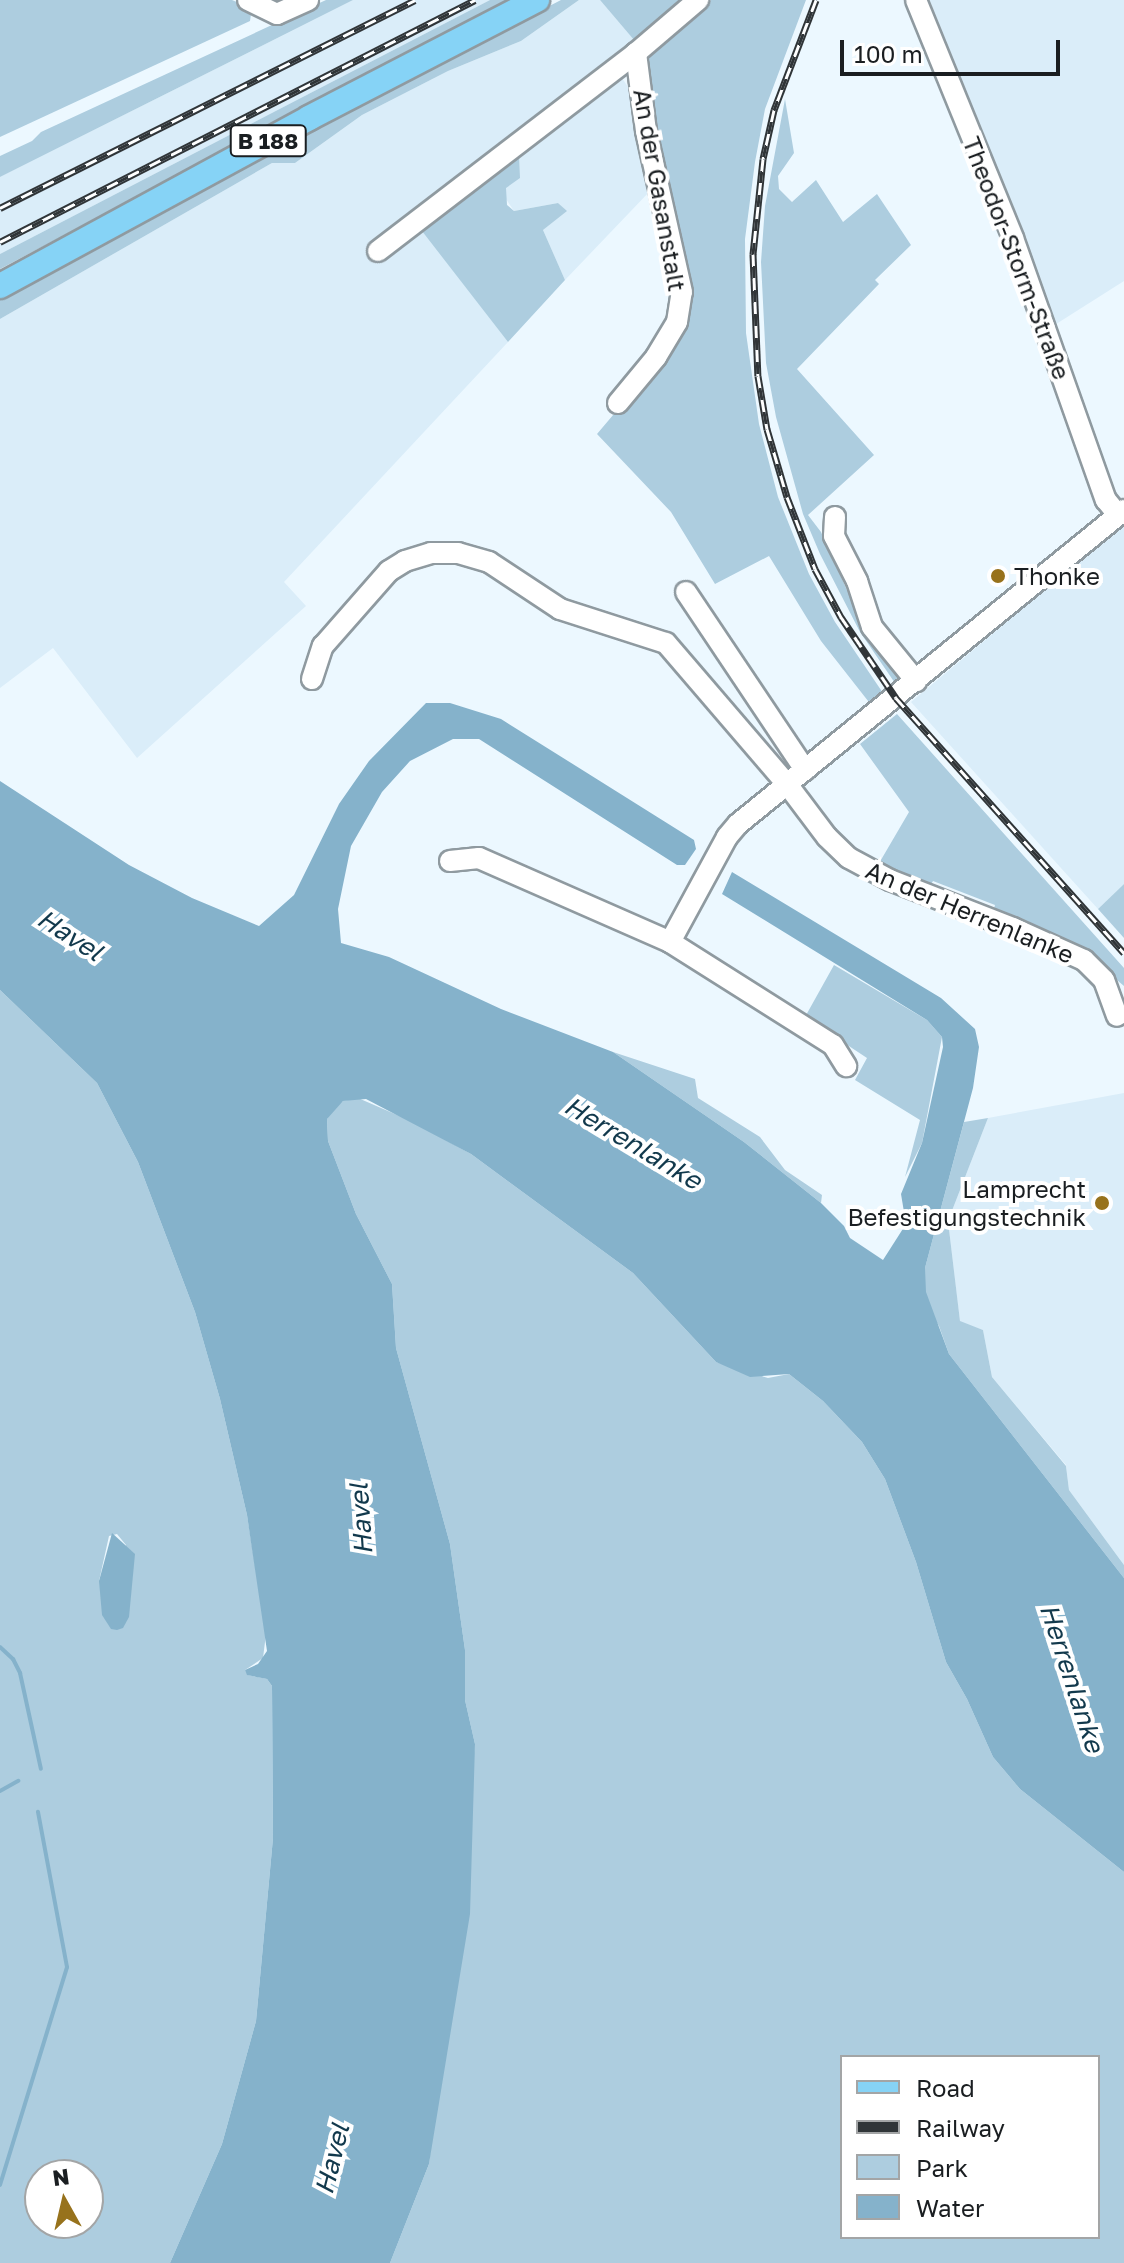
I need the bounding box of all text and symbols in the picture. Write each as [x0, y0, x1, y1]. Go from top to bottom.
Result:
scale bar [844, 24, 1064, 74]
text: 100 m [854, 39, 923, 68]
street label: An der Gasanstalt [628, 87, 692, 293]
road number: B 188 [228, 123, 308, 159]
street label: Theodor-Storm-Straße [957, 133, 1077, 383]
place label: Thonke [1014, 562, 1100, 590]
marker: Thonke [989, 567, 1007, 585]
street label: An der Herrenlanke [862, 855, 1078, 969]
water label: Havel [32, 902, 108, 968]
water label: Herrenlanke [559, 1090, 707, 1196]
place label: Lamprecht Befestigungstechnik [847, 1175, 1086, 1231]
marker: Lamprecht Befestigungstechnik [1093, 1194, 1111, 1212]
water label: Havel [343, 1482, 379, 1556]
water label: Herrenlanke [1033, 1600, 1111, 1756]
legend [840, 2055, 1100, 2239]
text: Road [916, 2073, 975, 2102]
text: Railway [916, 2113, 1005, 2142]
water label: Havel [308, 2121, 356, 2197]
text: Park [916, 2153, 968, 2182]
north arrow [24, 2159, 104, 2239]
text: N [51, 2162, 71, 2191]
text: Water [916, 2193, 984, 2222]

